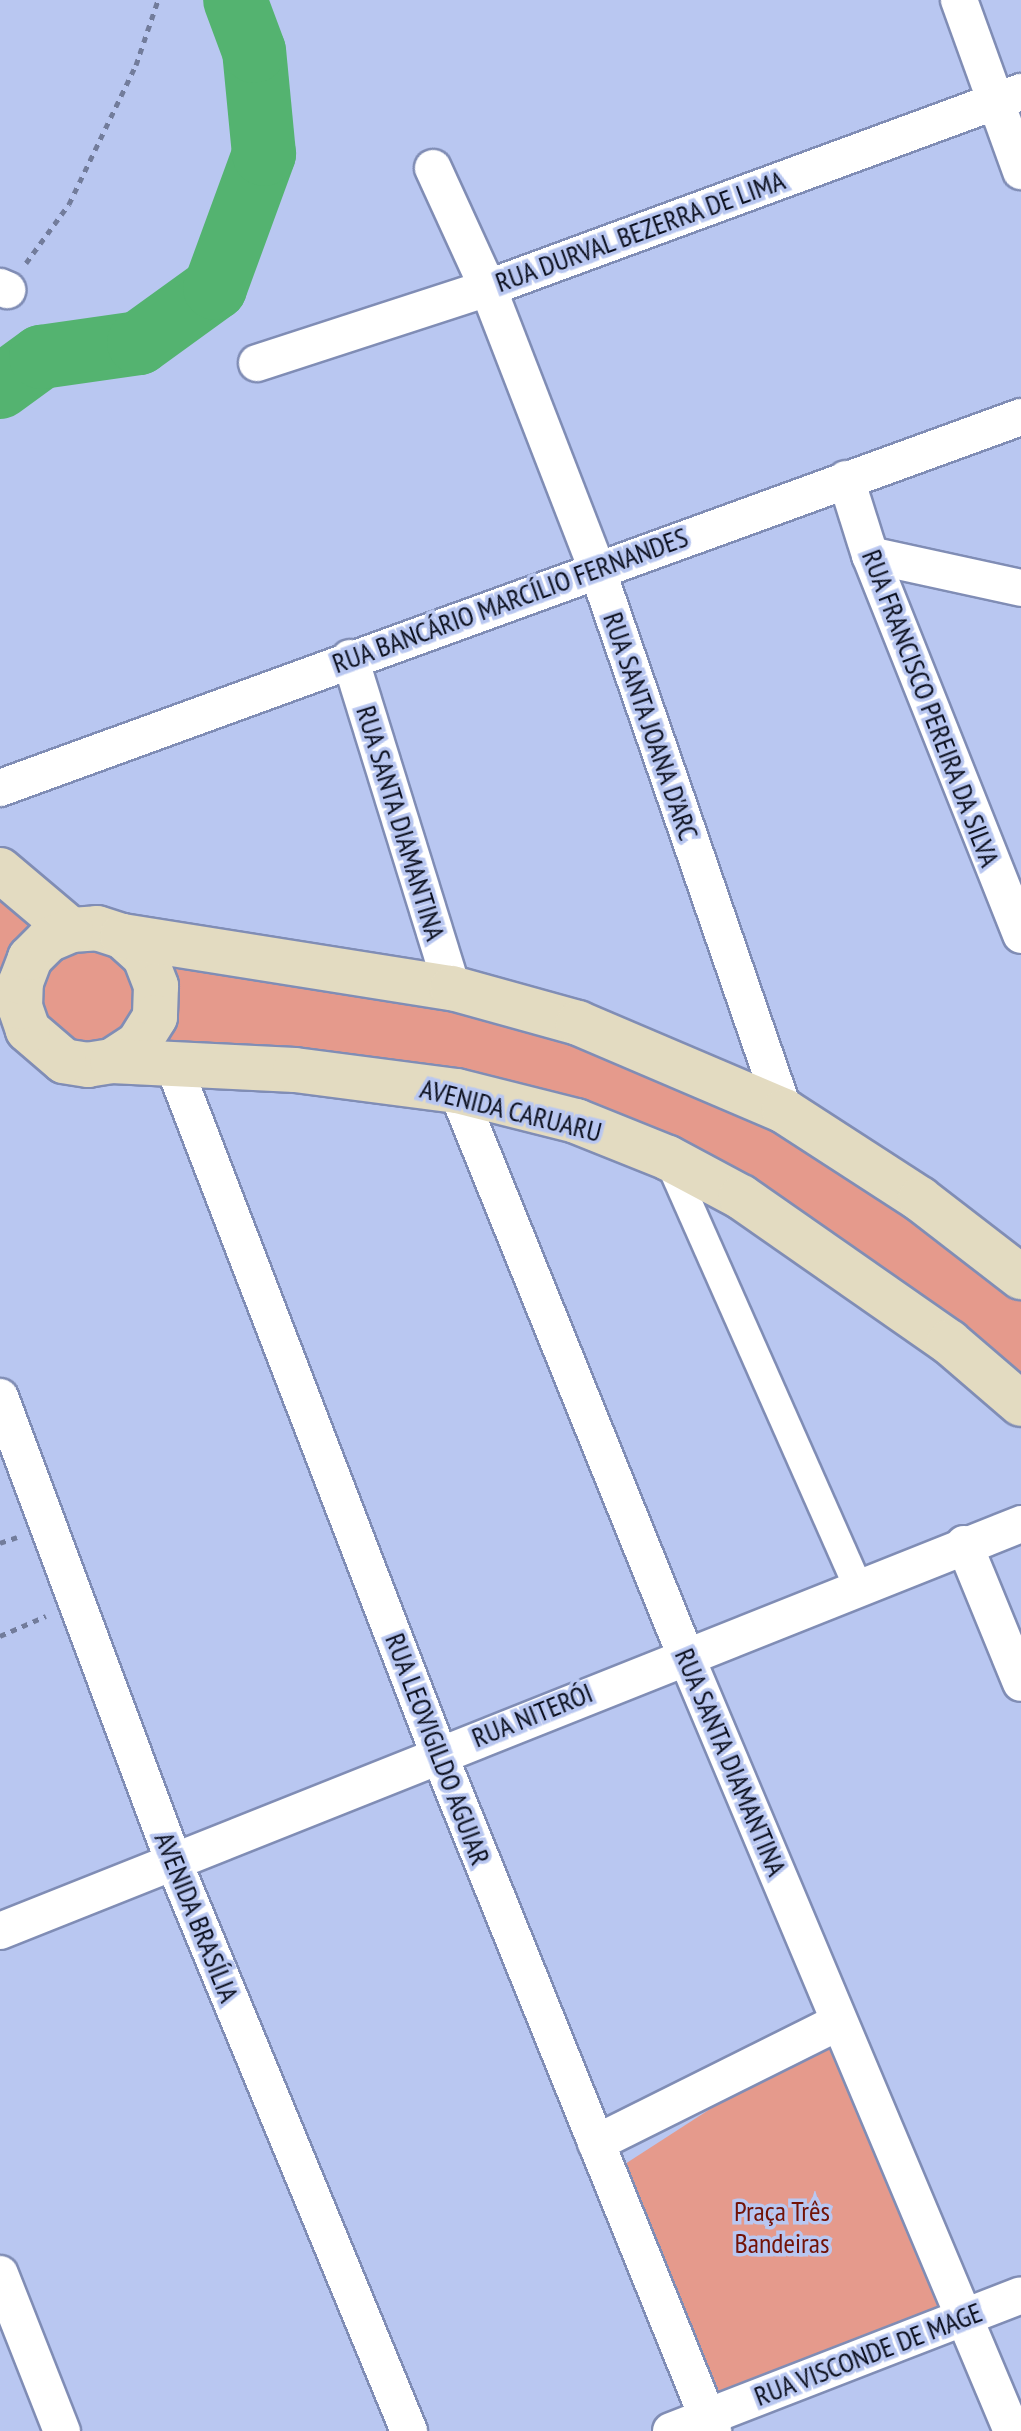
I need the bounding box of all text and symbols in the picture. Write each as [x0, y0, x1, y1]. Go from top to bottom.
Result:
street label: RUA DURVAL BEZERRA DE LIMA [489, 162, 791, 300]
street label: RUA BANCÁRIO MARCÍLIO FERNANDES [327, 520, 693, 680]
street label: RUA FRANCISCO PEREIRA DA SILVA [854, 544, 1008, 872]
street label: RUA SANTA JOANA D'ARC [596, 606, 706, 846]
street label: RUA SANTA DIAMANTINA [349, 701, 453, 945]
street label: AVENIDA CARUARU [416, 1071, 606, 1149]
street label: RUA LEOVIGILDO AGUIAR [378, 1628, 498, 1870]
street label: RUA SANTA DIAMANTINA [668, 1642, 794, 1882]
street label: RUA NITERÓI [466, 1675, 598, 1755]
street label: AVENIDA BRASÍLIA [147, 1827, 247, 2007]
park label: Praça Três Bandeiras [734, 2194, 830, 2260]
street label: RUA VISCONDE DE MAGE [749, 2295, 987, 2413]

